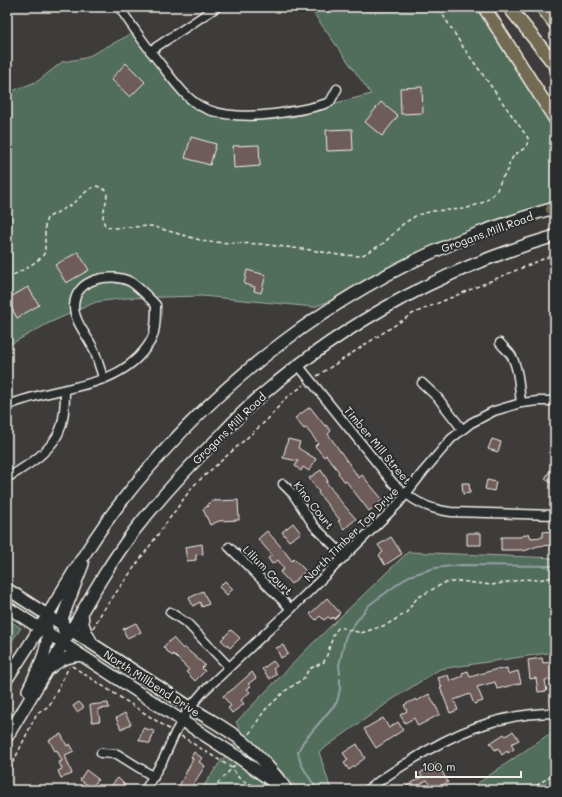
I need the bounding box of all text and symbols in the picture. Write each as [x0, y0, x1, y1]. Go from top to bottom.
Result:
street label: Grogans Mill Road [439, 208, 535, 256]
street label: Grogans Mill Road [189, 389, 269, 467]
street label: Timber Mill Street [341, 403, 415, 487]
street label: Kino Court [291, 478, 338, 532]
street label: North Timber Top Drive [300, 483, 402, 585]
street label: Lilium Court [240, 542, 296, 598]
street label: North Millbend Drive [101, 646, 203, 720]
scale bar [416, 753, 521, 779]
text: 100 m [422, 758, 456, 774]

